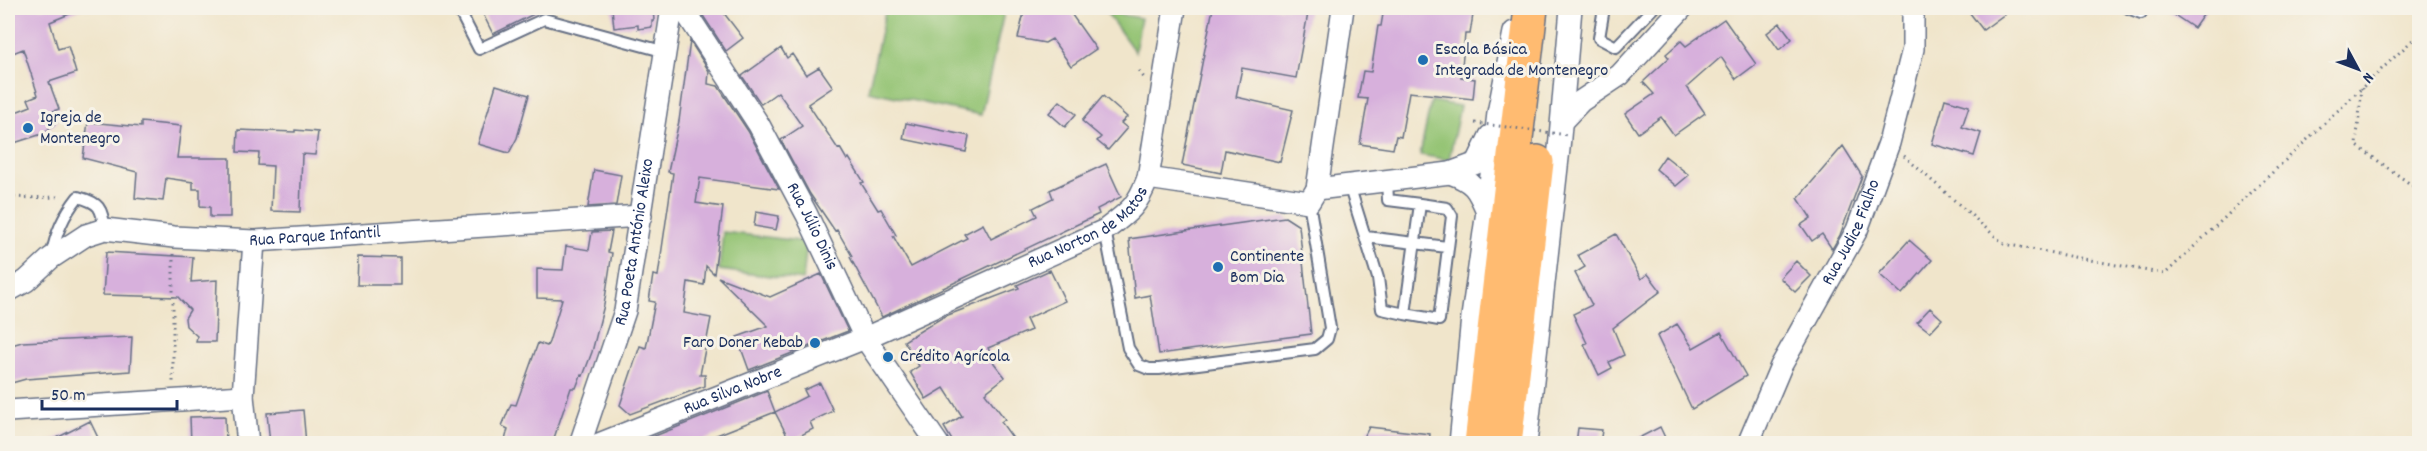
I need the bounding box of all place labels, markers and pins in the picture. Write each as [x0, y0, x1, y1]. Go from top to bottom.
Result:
place label: Escola Básica Integrada de Montenegro [1435, 38, 1608, 84]
marker: Escola Básica Integrada de Montenegro [1416, 53, 1430, 67]
place label: Igreja de Montenegro [40, 106, 120, 152]
marker: Igreja de Montenegro [21, 121, 35, 135]
place label: Continente Bom Dia [1230, 245, 1304, 291]
marker: Continente Bom Dia [1211, 260, 1225, 274]
place label: Faro Doner Kebab [683, 331, 803, 356]
marker: Faro Doner Kebab [808, 336, 822, 350]
place label: Crédito Agrícola [900, 345, 1010, 370]
marker: Crédito Agrícola [881, 350, 895, 364]

